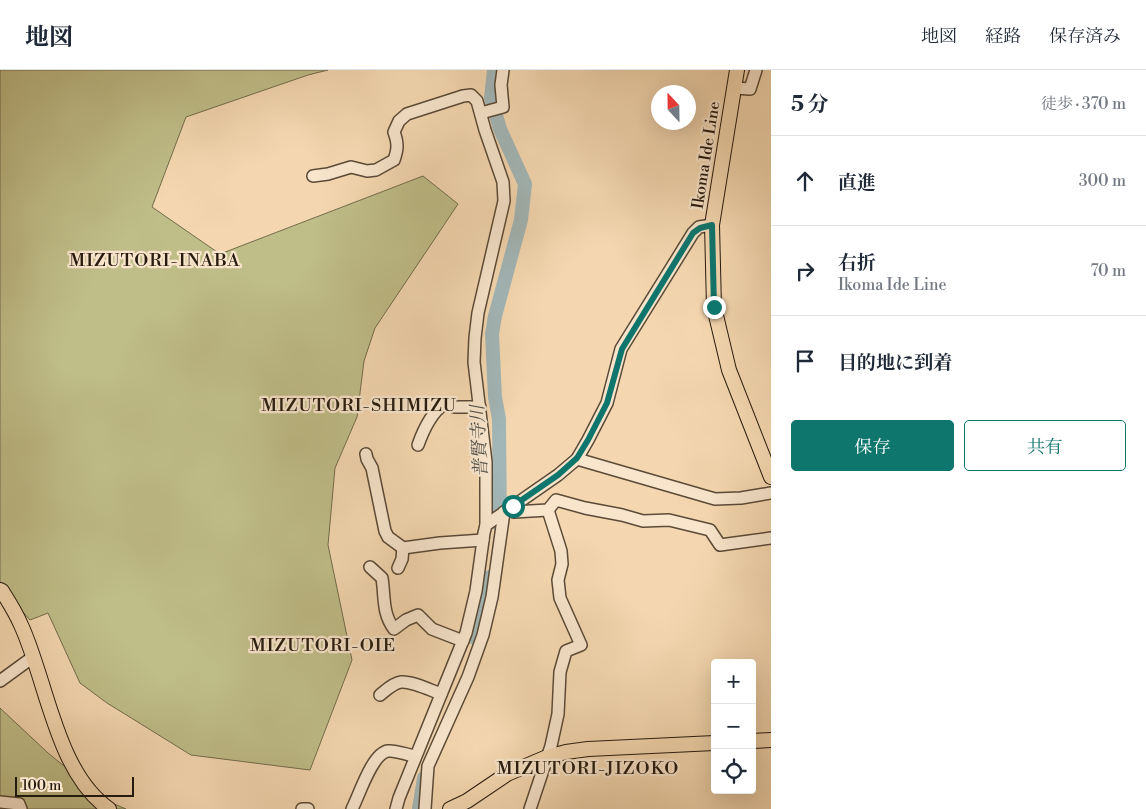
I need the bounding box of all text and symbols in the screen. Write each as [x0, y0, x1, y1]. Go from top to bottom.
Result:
text: 地図 [25, 23, 73, 53]
text: 地図 [921, 25, 957, 48]
text: 経路 [985, 25, 1021, 48]
text: 保存済み [1049, 25, 1121, 48]
north arrow [651, 85, 696, 130]
text: 5 分 [791, 92, 828, 118]
text: 徒歩 · 370 m [1041, 94, 1126, 114]
street label: Ikoma Ide Line [688, 100, 724, 210]
icon: ahead [791, 167, 819, 195]
text: 直進 [838, 171, 876, 195]
text: 300 m [1079, 171, 1126, 191]
district label: MIZUTORI-INABA [69, 249, 241, 272]
text: 右折 [838, 251, 876, 275]
icon: right [791, 257, 819, 285]
text: 70 m [1090, 261, 1126, 281]
text: Ikoma Ide Line [838, 275, 947, 295]
route end [703, 296, 726, 319]
icon: arrive [791, 347, 819, 375]
text: 目的地に到着 [838, 351, 952, 375]
district label: MIZUTORI-SHIMIZU [261, 394, 457, 417]
water label: 普賢寺川 [466, 402, 493, 478]
button: 保存 [791, 420, 954, 471]
button: 共有 [964, 420, 1126, 471]
route start [502, 495, 525, 518]
district label: MIZUTORI-OIE [250, 634, 396, 657]
map controls [711, 659, 756, 794]
button: + [711, 659, 756, 704]
button: − [711, 704, 756, 749]
button: locate [711, 749, 756, 794]
district label: MIZUTORI-JIZOKO [497, 757, 679, 780]
scale bar [15, 774, 134, 797]
text: 100 m [22, 777, 61, 795]

